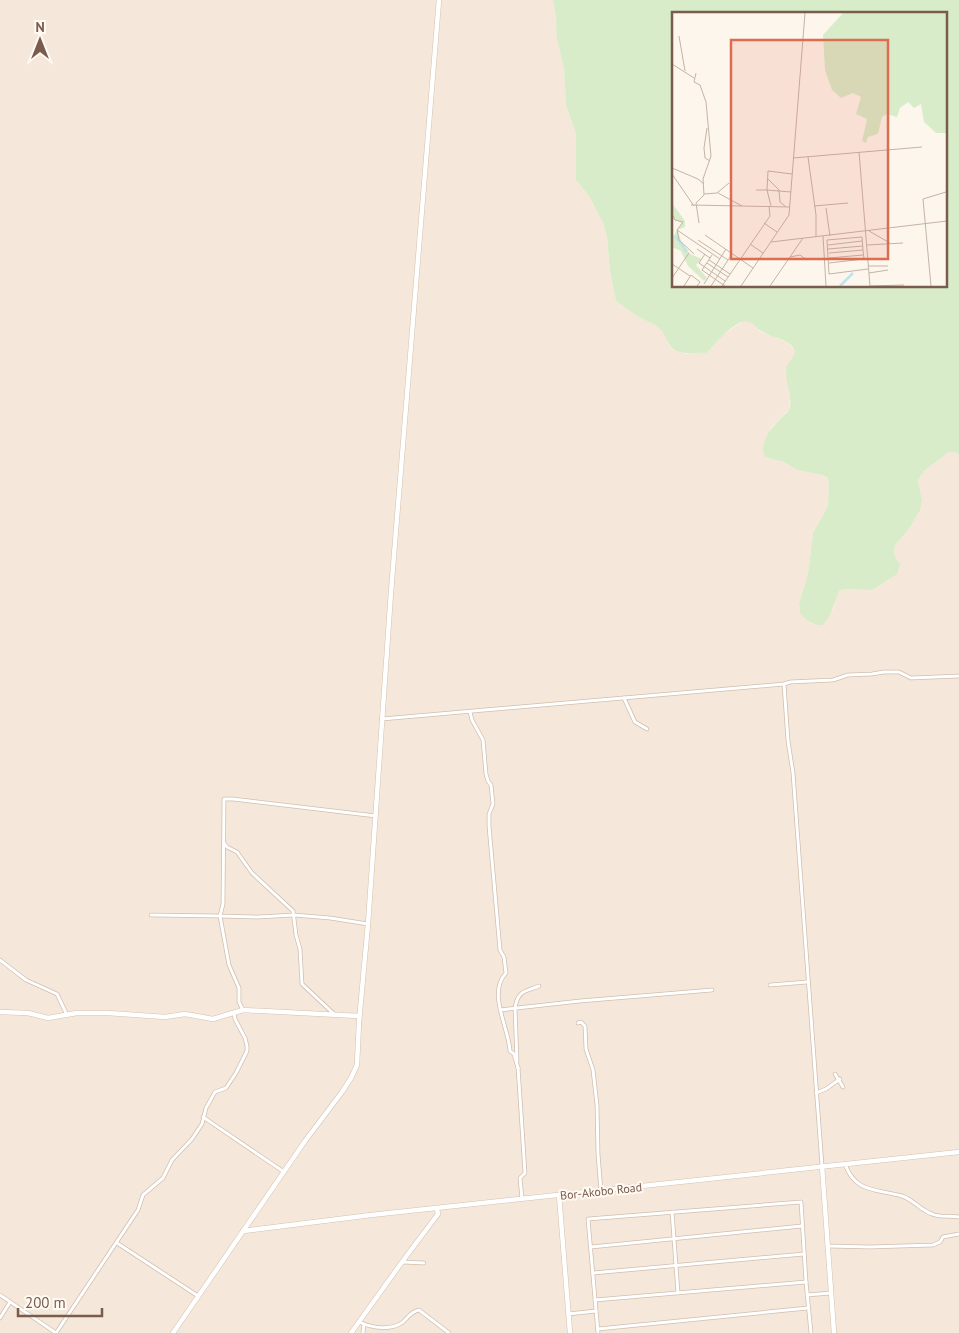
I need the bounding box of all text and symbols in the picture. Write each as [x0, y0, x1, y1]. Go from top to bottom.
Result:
inset map [672, 12, 946, 288]
north arrow [15, 15, 65, 65]
text: N [35, 18, 45, 36]
street label: Bor-Akobo Road [559, 1179, 643, 1203]
scale bar [18, 1286, 101, 1318]
text: 200 m [25, 1293, 66, 1312]

